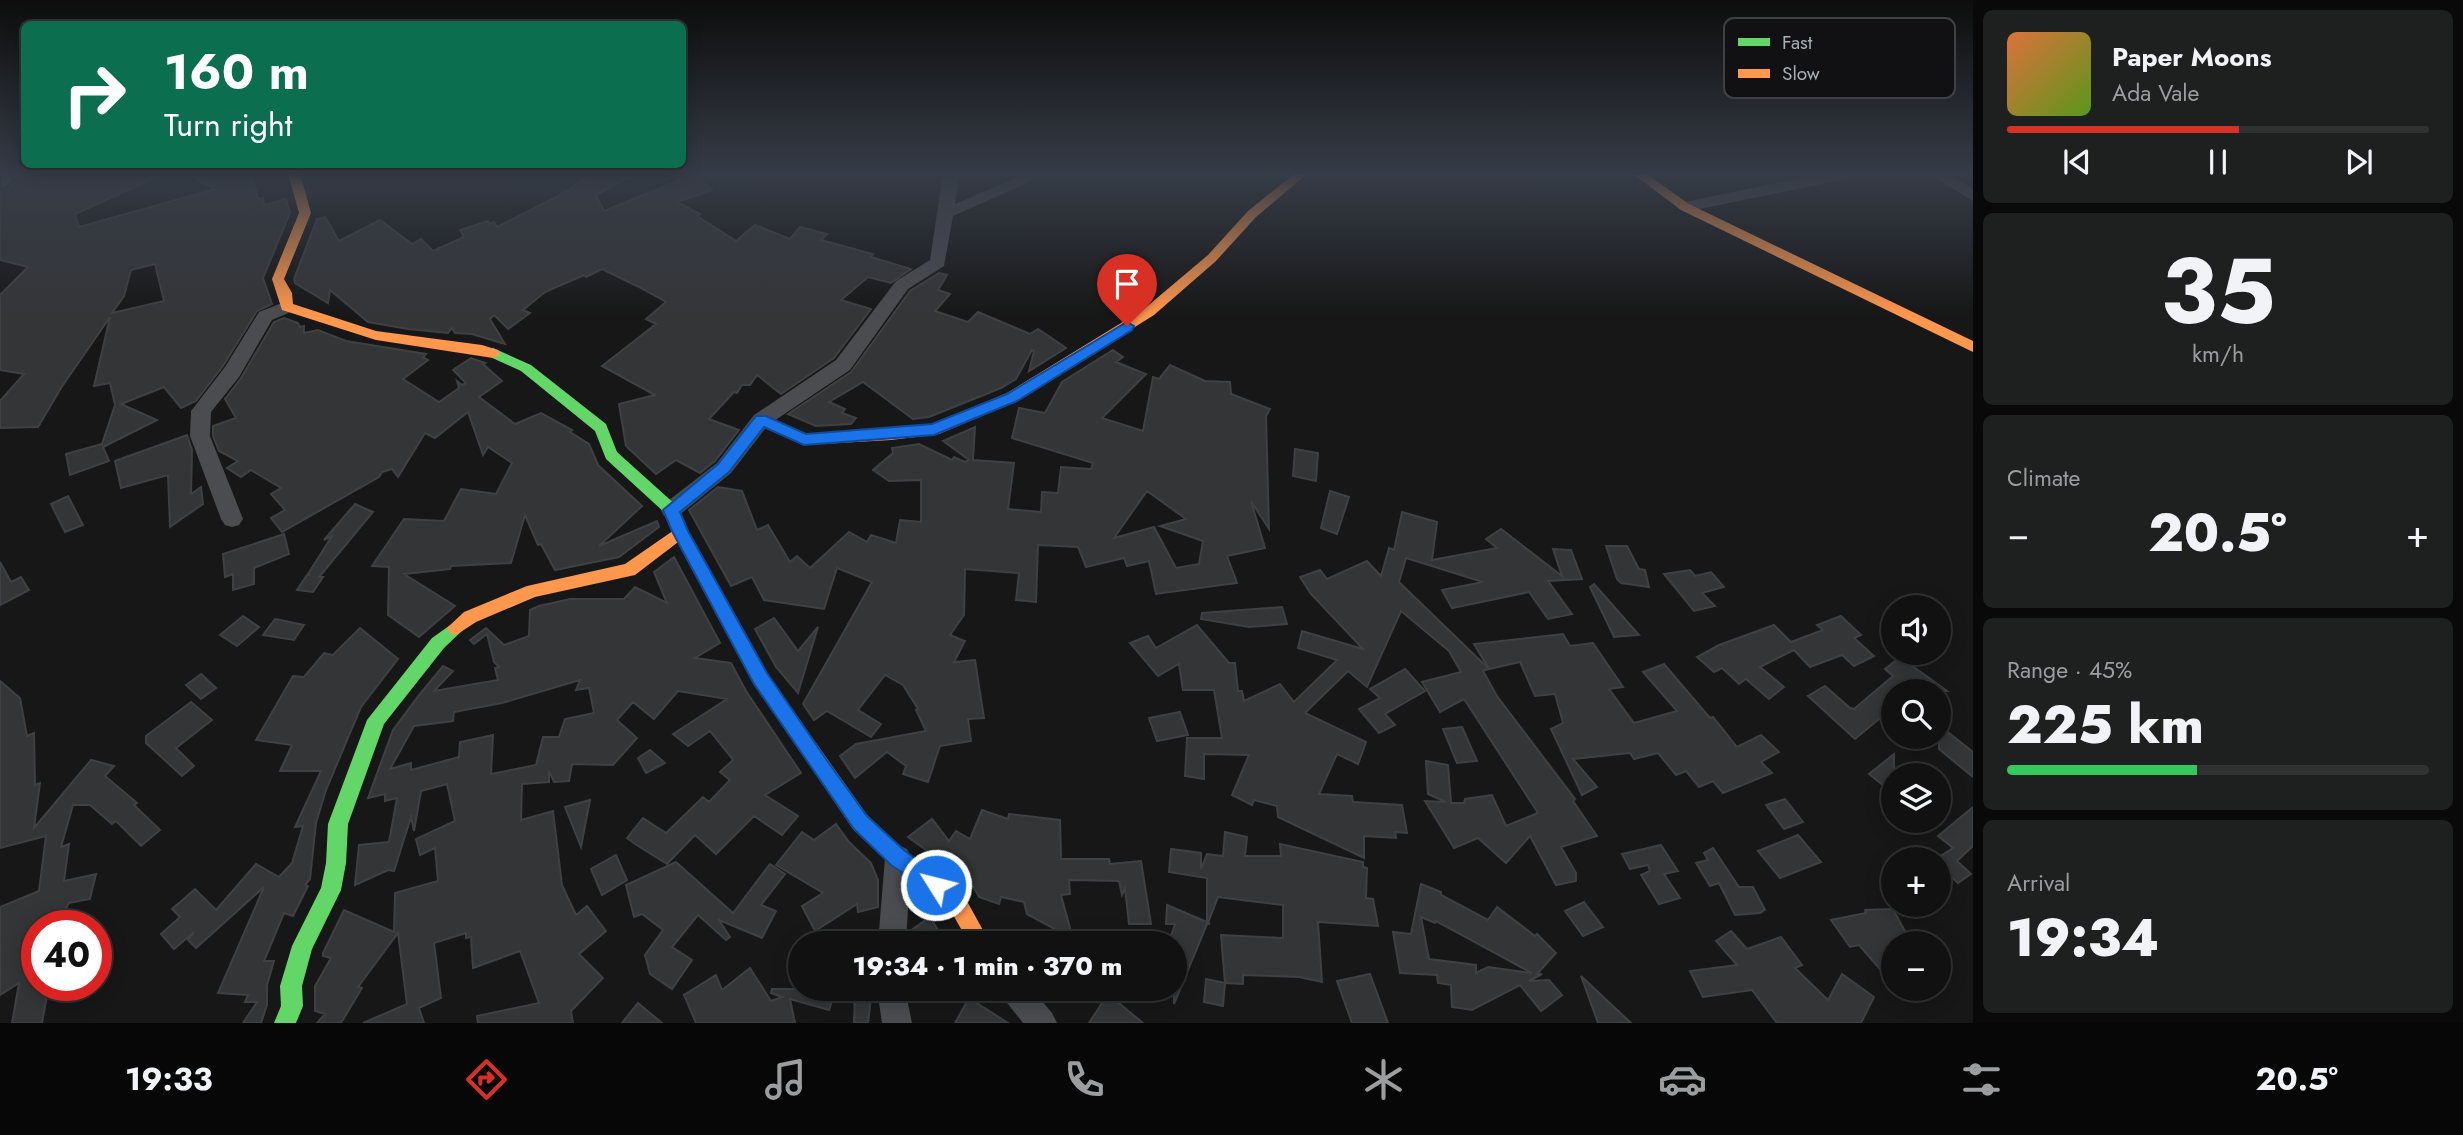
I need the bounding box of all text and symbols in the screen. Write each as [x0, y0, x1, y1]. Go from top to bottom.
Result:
legend [1724, 18, 1955, 98]
text: Fast [1782, 29, 1813, 56]
text: 160 m [164, 37, 309, 107]
text: Paper Moons [2112, 38, 2272, 76]
icon: right [49, 49, 140, 140]
text: Slow [1782, 60, 1820, 87]
text: Ada Vale [2112, 76, 2199, 110]
text: Turn right [164, 102, 293, 148]
icon: previous [2058, 143, 2096, 181]
icon: pause [2199, 143, 2237, 181]
icon: next [2340, 143, 2378, 181]
text: 35 [2160, 226, 2276, 357]
pin [1097, 254, 1157, 326]
icon: arrive [1108, 265, 1146, 303]
text: km/h [2192, 337, 2244, 371]
text: Climate [2007, 461, 2080, 495]
text: 20.5° [2148, 495, 2287, 571]
text: − [2007, 506, 2029, 561]
text: + [2406, 506, 2429, 561]
map controls [1881, 595, 1951, 1001]
button: sound [1881, 595, 1951, 665]
text: Range · 45% [2007, 653, 2132, 687]
button: search [1881, 679, 1951, 749]
text: 225 km [2007, 687, 2204, 763]
button: layers [1881, 763, 1951, 833]
button: + [1881, 847, 1951, 917]
position arrow [899, 848, 973, 922]
text: Arrival [2007, 866, 2070, 900]
text: 19:34 [2007, 900, 2159, 976]
speed limit sign: 40 [21, 910, 112, 1001]
button: − [1881, 931, 1951, 1001]
text: 19:34 · 1 min · 370 m [853, 947, 1122, 985]
icon: directions [462, 1055, 511, 1104]
icon: music [761, 1055, 810, 1104]
icon: phone [1060, 1055, 1109, 1104]
icon: climate [1359, 1055, 1408, 1104]
icon: car [1658, 1055, 1707, 1104]
icon: filters [1957, 1055, 2006, 1104]
text: 19:33 [125, 1056, 213, 1102]
text: 20.5° [2255, 1056, 2338, 1102]

